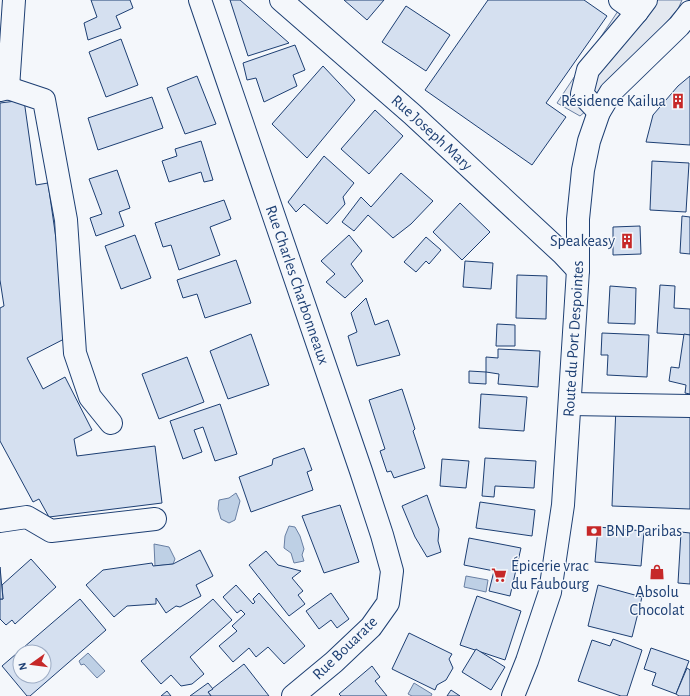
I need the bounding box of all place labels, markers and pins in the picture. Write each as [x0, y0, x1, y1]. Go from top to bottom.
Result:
building icon: Résidence Kailua [669, 92, 687, 110]
place label: Résidence Kailua [561, 93, 666, 109]
building icon: Speakeasy [618, 232, 636, 250]
place label: Speakeasy [550, 233, 615, 250]
bank icon: BNP Paribas [585, 522, 603, 540]
place label: BNP Paribas [606, 523, 682, 539]
place label: Épicerie vrac du Faubourg [511, 556, 589, 592]
shop icon: Absolu Chocolat [648, 563, 666, 581]
supermarket icon: Épicerie vrac du Faubourg [490, 566, 508, 584]
place label: Absolu Chocolat [630, 584, 684, 618]

